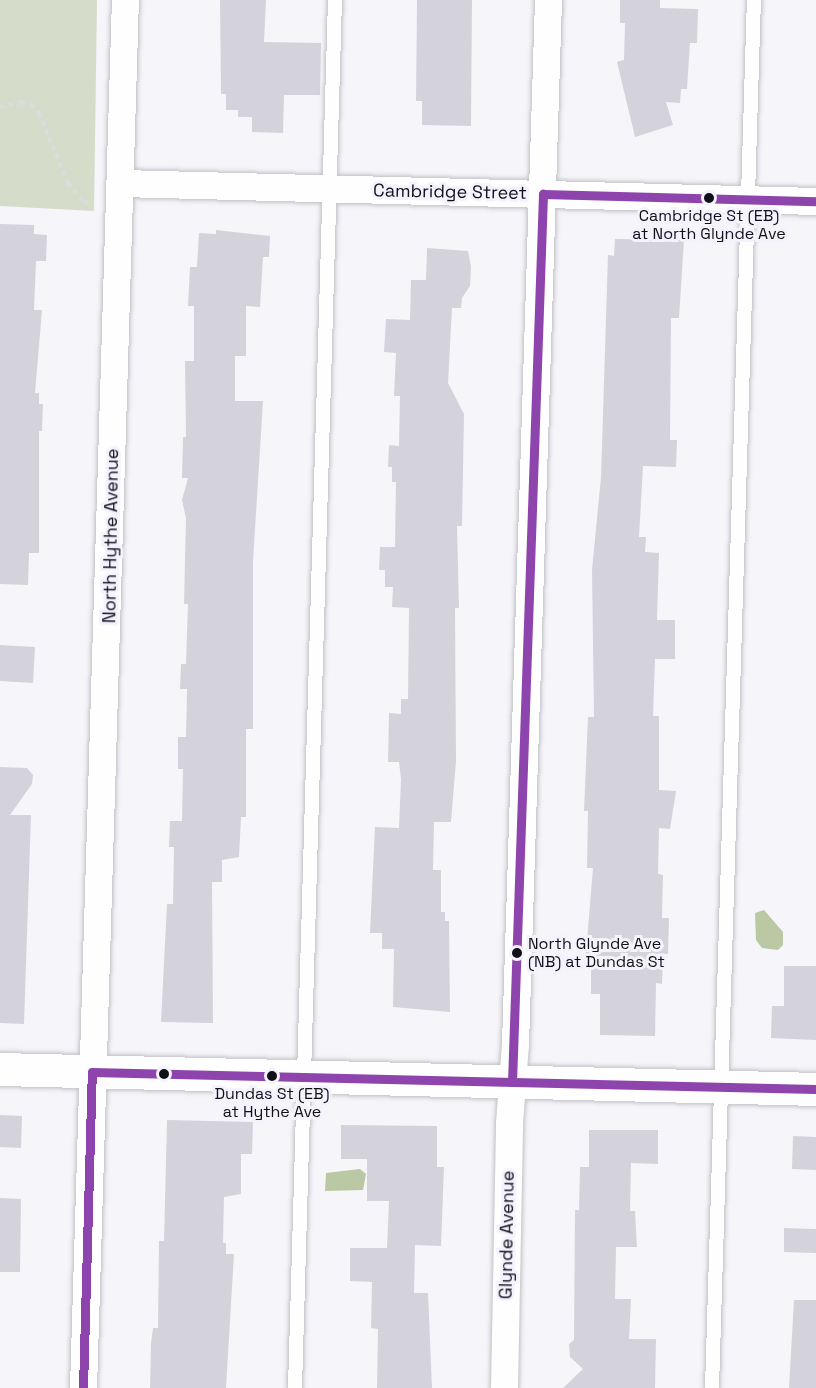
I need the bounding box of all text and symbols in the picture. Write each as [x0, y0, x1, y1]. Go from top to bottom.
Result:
street label: Cambridge Street [373, 180, 527, 204]
marker: Cambridge St (EB) at North Glynde Ave [703, 192, 715, 204]
place label: Cambridge St (EB) at North Glynde Ave [632, 206, 786, 244]
street label: North Hythe Avenue [99, 448, 123, 624]
place label: North Glynde Ave (NB) at Dundas St [528, 934, 665, 972]
marker: North Glynde Ave (NB) at Dundas St [511, 947, 523, 959]
unlabelled marker [158, 1068, 170, 1080]
marker: Dundas St (EB) at Hythe Ave [266, 1070, 278, 1082]
place label: Dundas St (EB) at Hythe Ave [214, 1084, 330, 1122]
street label: Glynde Avenue [495, 1170, 519, 1300]

